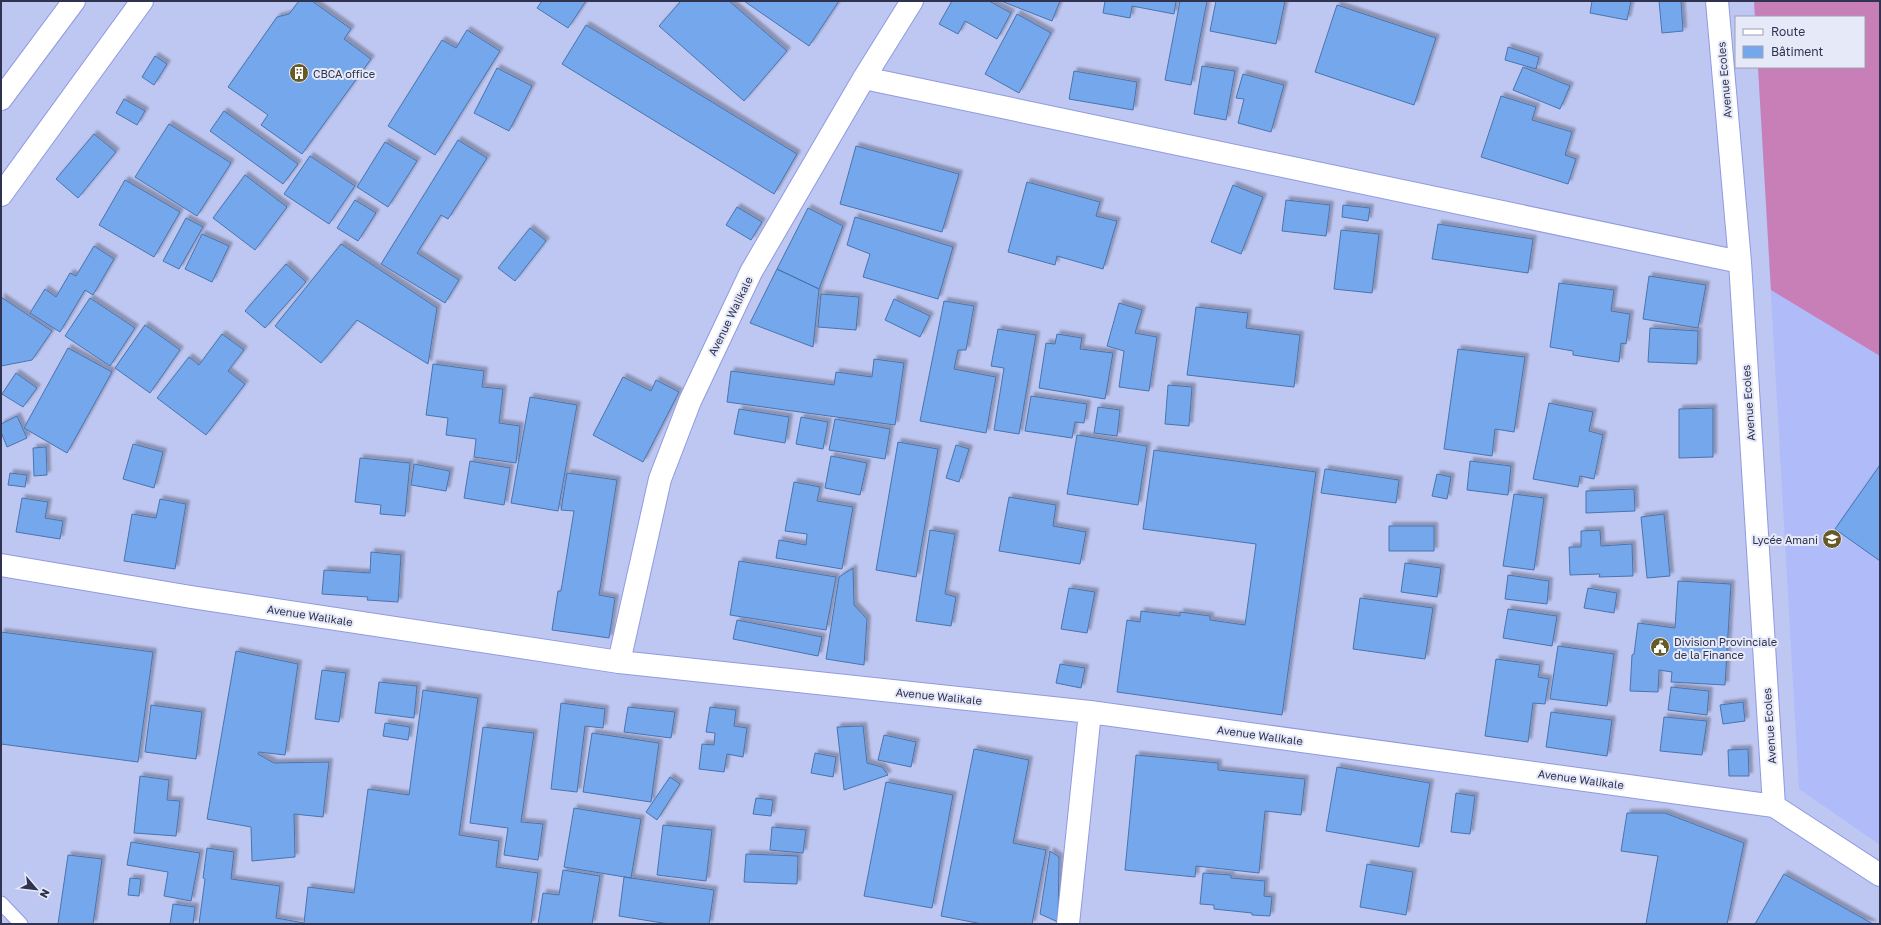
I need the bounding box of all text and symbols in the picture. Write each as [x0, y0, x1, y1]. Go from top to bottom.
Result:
legend [1735, 16, 1865, 68]
text: Route [1771, 24, 1805, 39]
street label: Avenue Ecoles [1714, 41, 1734, 119]
text: Bâtiment [1771, 44, 1824, 59]
building icon: CBCA office [288, 62, 310, 84]
place label: CBCA office [313, 67, 375, 80]
street label: Avenue Walikale [705, 274, 755, 358]
street label: Avenue Ecoles [1739, 364, 1757, 442]
school or university icon: Lycée Amani [1821, 528, 1843, 550]
place label: Lycée Amani [1752, 533, 1818, 546]
street label: Avenue Walikale [266, 602, 354, 628]
place label: Division Provinciale de la Finance [1674, 635, 1777, 661]
public building icon: Division Provinciale de la Finance [1649, 636, 1671, 658]
street label: Avenue Walikale [895, 685, 983, 707]
street label: Avenue Ecoles [1760, 687, 1778, 765]
street label: Avenue Walikale [1216, 723, 1304, 747]
street label: Avenue Walikale [1537, 767, 1625, 791]
north arrow [16, 869, 56, 909]
text: N [38, 887, 53, 901]

